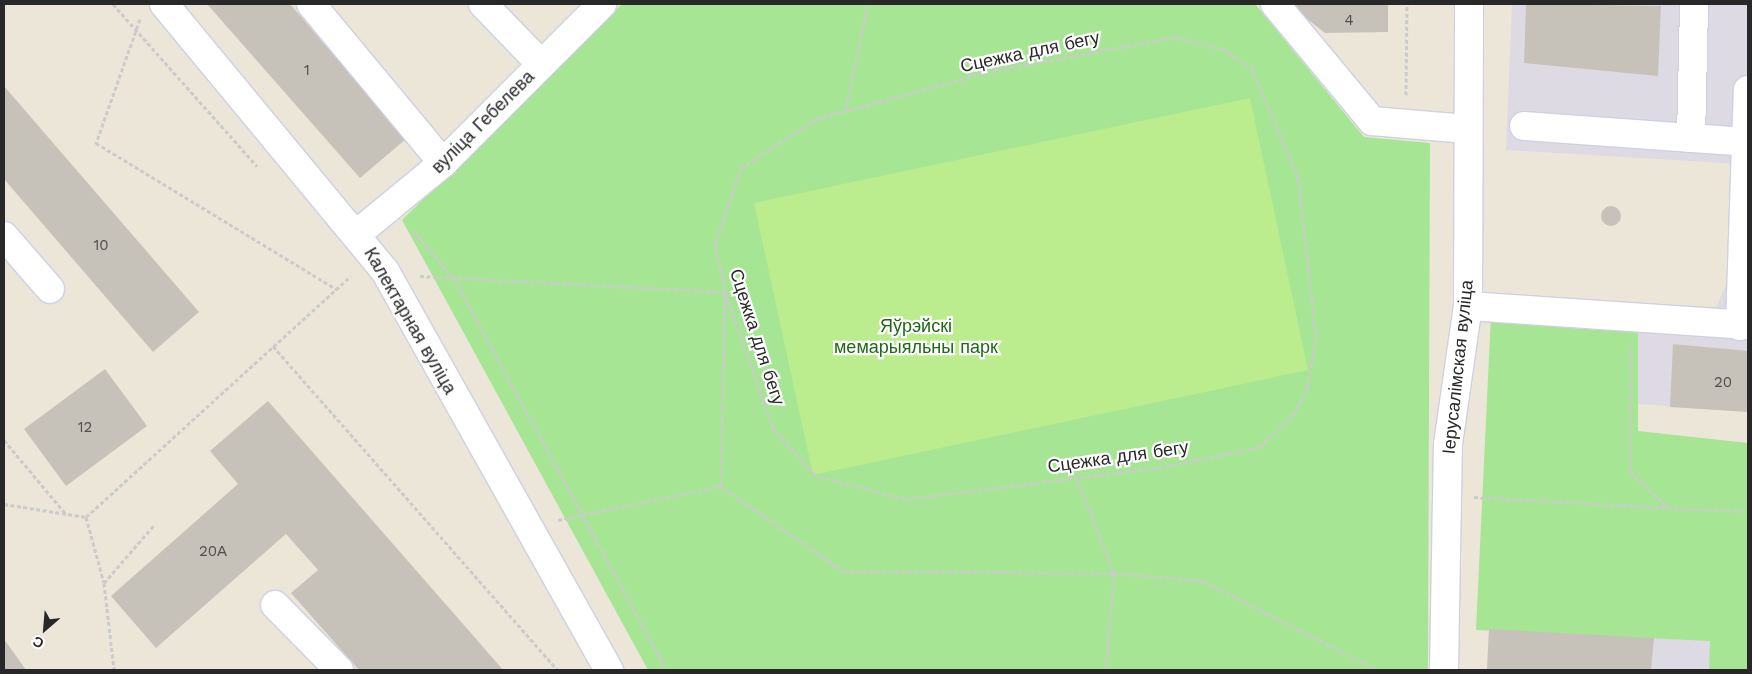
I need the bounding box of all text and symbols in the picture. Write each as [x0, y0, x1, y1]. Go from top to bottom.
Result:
house number: 4 [1344, 12, 1354, 30]
street label: Сцежка для бегу [958, 27, 1102, 77]
house number: 1 [304, 62, 310, 80]
street label: вуліца Гебелева [427, 66, 539, 178]
house number: 10 [93, 237, 109, 255]
street label: Калектарная вуліца [359, 244, 461, 398]
street label: Сцежка для бегу [725, 266, 789, 408]
street label: Іерусалімская вуліца [1438, 279, 1478, 455]
park label: Яўрэйскі мемарыяльны парк [834, 316, 998, 358]
house number: 20 [1714, 374, 1732, 392]
house number: 12 [78, 419, 92, 437]
street label: Сцежка для бегу [1046, 436, 1190, 478]
house number: 20А [199, 543, 227, 561]
north arrow [20, 604, 70, 654]
text: С [30, 633, 46, 652]

